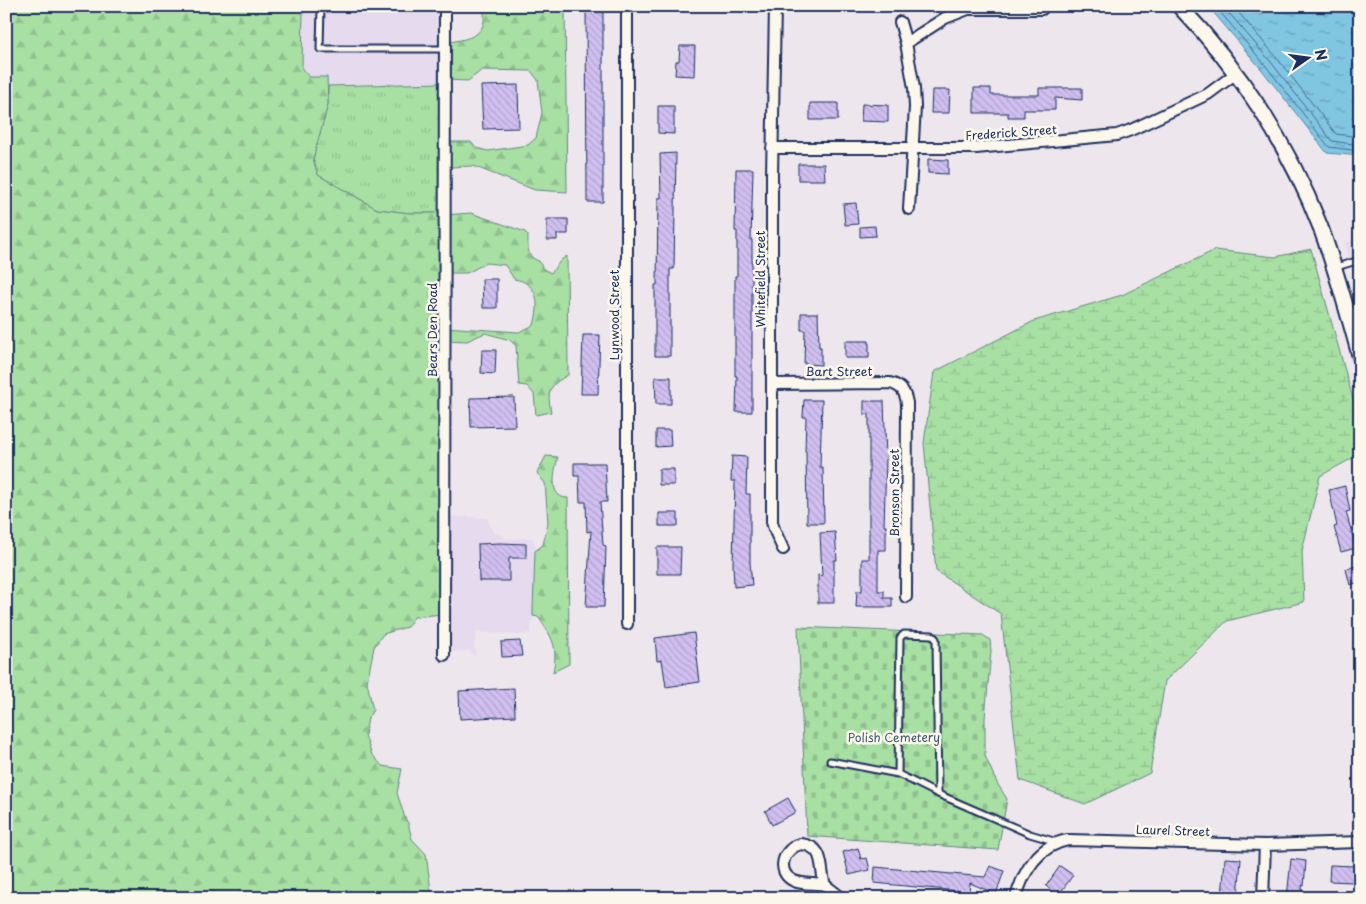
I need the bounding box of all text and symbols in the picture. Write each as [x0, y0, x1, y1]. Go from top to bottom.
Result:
north arrow [1284, 32, 1334, 82]
text: N [1310, 47, 1333, 63]
street label: Frederick Street [965, 120, 1057, 144]
street label: Whitefield Street [751, 230, 769, 328]
street label: Lynwood Street [605, 270, 623, 360]
street label: Bears Den Road [423, 283, 441, 377]
street label: Bart Street [806, 362, 873, 380]
street label: Bronson Street [885, 449, 903, 537]
park label: Polish Cemetery [848, 728, 940, 746]
street label: Laurel Street [1136, 820, 1210, 840]

